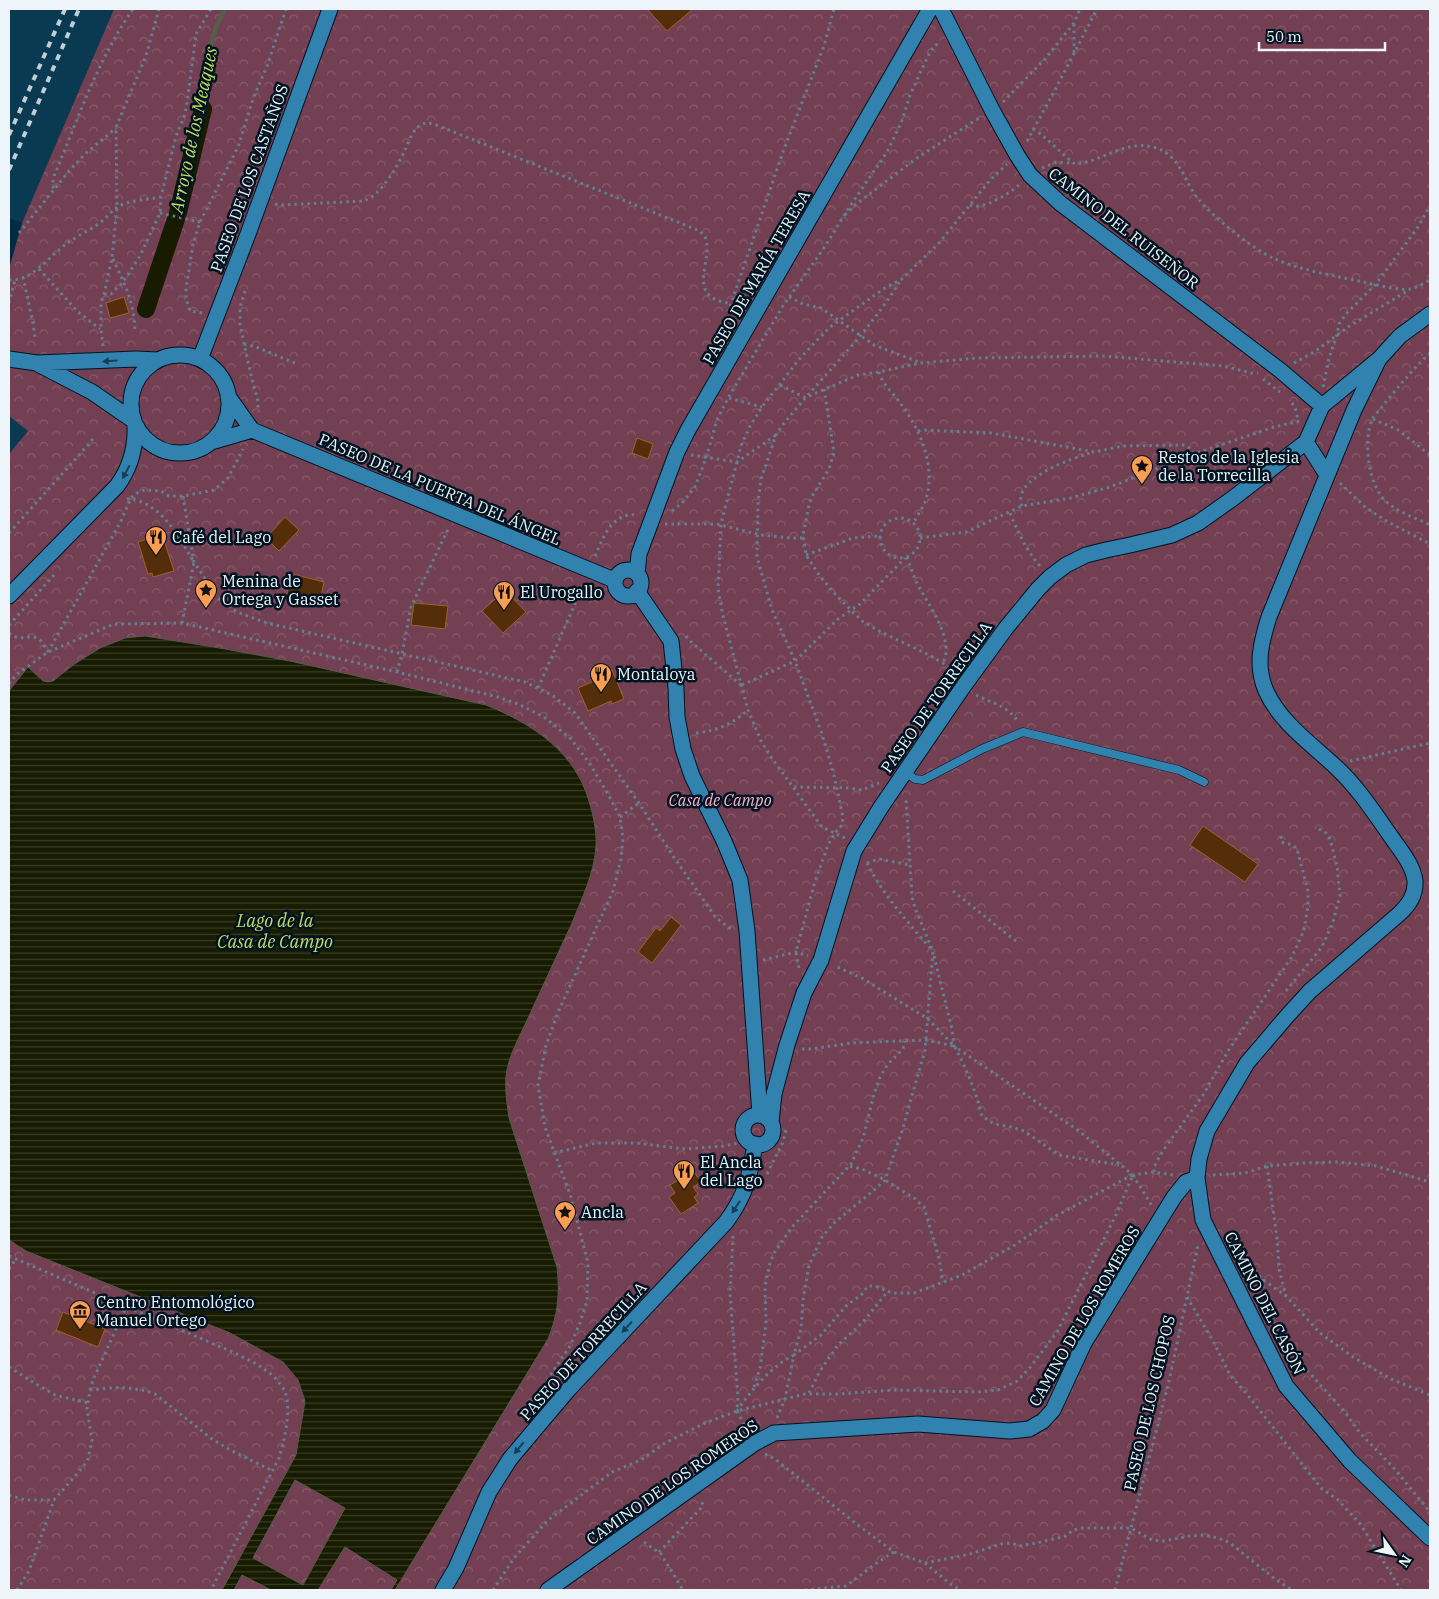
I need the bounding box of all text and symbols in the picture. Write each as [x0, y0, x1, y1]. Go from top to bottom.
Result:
scale bar [1259, 20, 1385, 52]
text: 50 m [1266, 27, 1302, 46]
water label: Arroyo de los Meaques [164, 44, 222, 216]
street label: PASEO DE LOS CASTAÑOS [206, 81, 292, 275]
street label: CAMINO DEL RUISEÑOR [1045, 163, 1203, 293]
street label: PASEO DE MARÍA TERESA [697, 186, 814, 368]
one-way arrow [101, 357, 117, 365]
street label: PASEO DE LA PUERTA DEL ÁNGEL [316, 428, 564, 549]
place label: Restos de la Iglesia de la Torrecilla [1158, 447, 1300, 485]
place icon: Restos de la Iglesia de la Torrecilla [1130, 454, 1154, 485]
one-way arrow [122, 464, 130, 479]
restaurant icon: Café del Lago [144, 525, 168, 556]
place label: Café del Lago [172, 527, 271, 547]
place label: Menina de Ortega y Gasset [222, 571, 339, 609]
place icon: Menina de Ortega y Gasset [194, 578, 218, 609]
restaurant icon: El Urogallo [492, 580, 516, 611]
place label: El Urogallo [520, 582, 603, 602]
street label: PASEO DE TORRECILLA [876, 618, 996, 776]
restaurant icon: Montaloya [589, 662, 613, 693]
place label: Montaloya [617, 664, 696, 684]
park label: Casa de Campo [668, 790, 772, 810]
water label: Lago de la Casa de Campo [217, 909, 333, 953]
place label: El Ancla del Lago [700, 1152, 763, 1190]
restaurant icon: El Ancla del Lago [672, 1159, 696, 1190]
place icon: Ancla [553, 1200, 577, 1231]
one-way arrow [731, 1200, 741, 1214]
place label: Ancla [581, 1202, 624, 1222]
street label: CAMINO DE LOS ROMEROS [1024, 1222, 1144, 1410]
street label: CAMINO DEL CASÓN [1220, 1228, 1311, 1378]
street label: PASEO DE TORRECILLA [515, 1277, 651, 1425]
place label: Centro Entomológico Manuel Ortego [96, 1292, 255, 1330]
museum icon: Centro Entomológico Manuel Ortego [68, 1299, 92, 1330]
street label: PASEO DE LOS CHOPOS [1119, 1313, 1179, 1493]
one-way arrow [621, 1321, 633, 1333]
street label: CAMINO DE LOS ROMEROS [582, 1415, 762, 1549]
one-way arrow [513, 1442, 524, 1455]
north arrow [1369, 1529, 1419, 1579]
text: N [1394, 1552, 1415, 1571]

